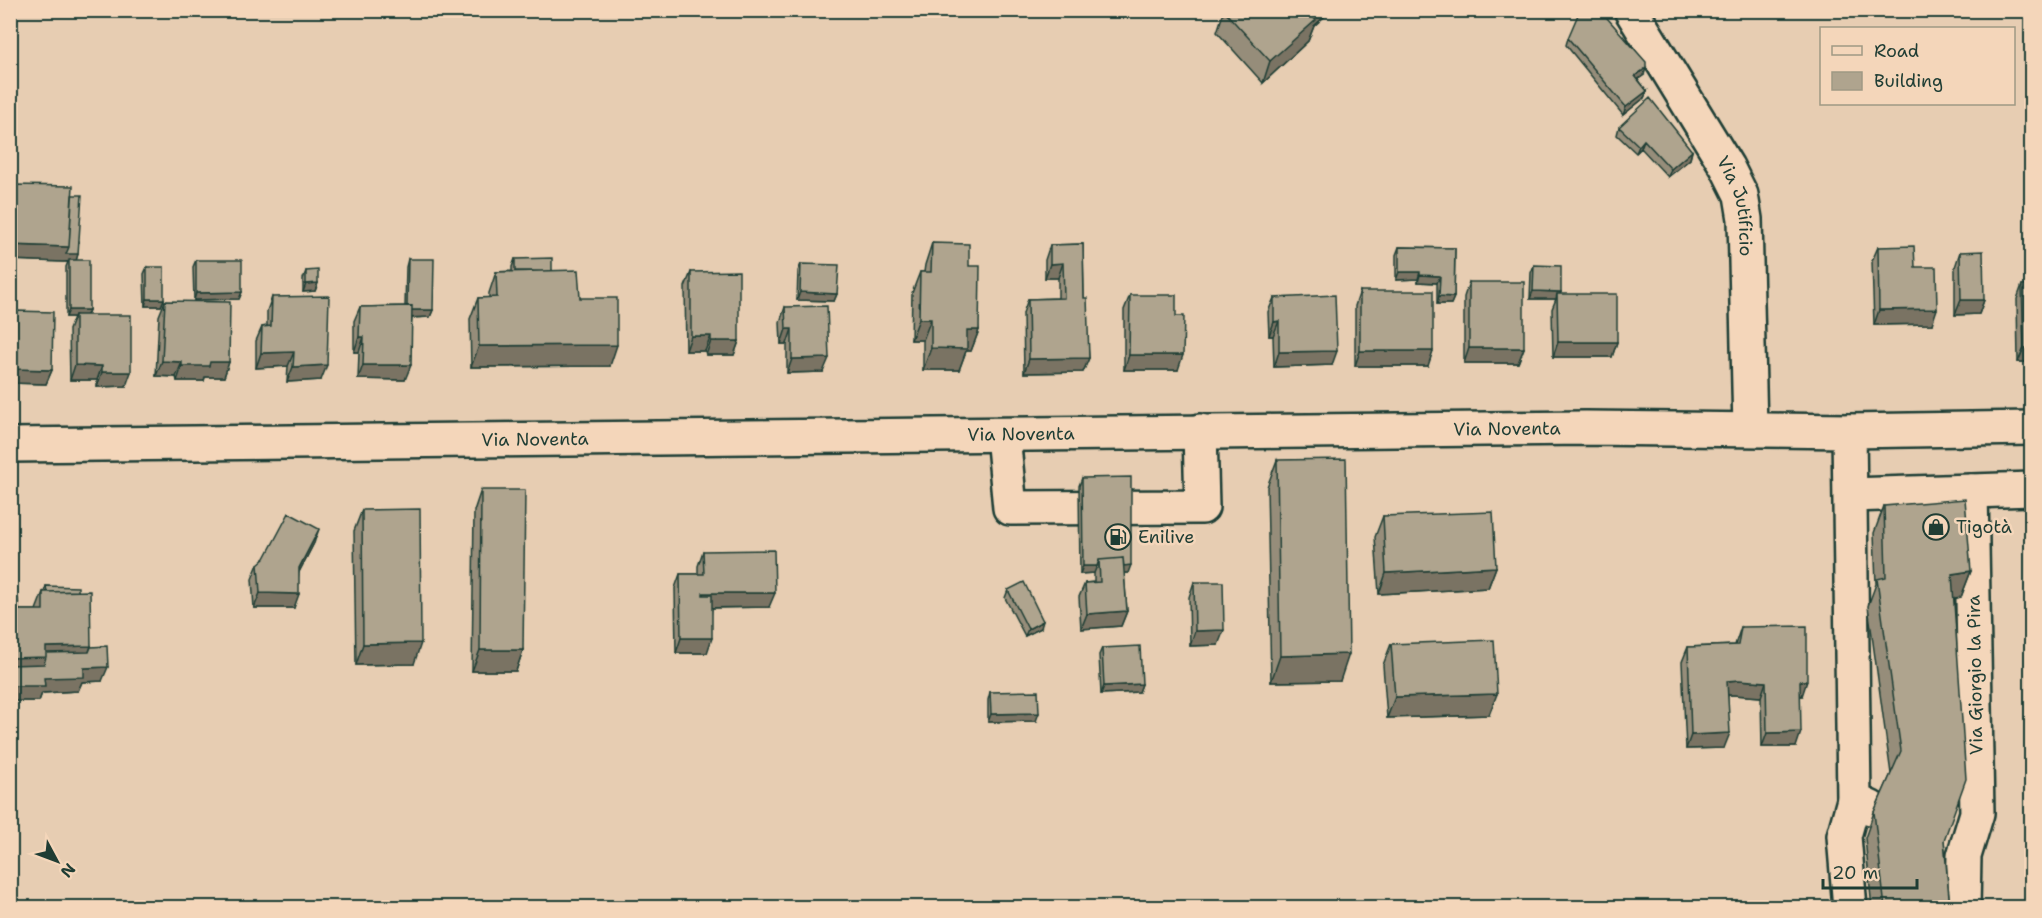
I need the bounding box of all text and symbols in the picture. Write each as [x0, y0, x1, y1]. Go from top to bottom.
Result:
legend [1820, 27, 2015, 105]
text: Road [1874, 39, 1919, 63]
text: Building [1874, 69, 1943, 93]
street label: Via Jutificio [1711, 151, 1758, 257]
street label: Via Noventa [1453, 416, 1561, 441]
street label: Via Noventa [967, 422, 1075, 447]
street label: Via Noventa [481, 427, 589, 452]
shop icon: Tigotà [1921, 512, 1951, 542]
place label: Tigotà [1956, 515, 2012, 539]
fuel station icon: Enilive [1103, 522, 1133, 552]
place label: Enilive [1138, 525, 1194, 549]
street label: Via Giorgio la Pira [1962, 595, 1988, 755]
north arrow [27, 831, 87, 891]
scale bar [1823, 852, 1918, 890]
text: N [56, 859, 80, 882]
text: 20 m [1832, 861, 1878, 885]

